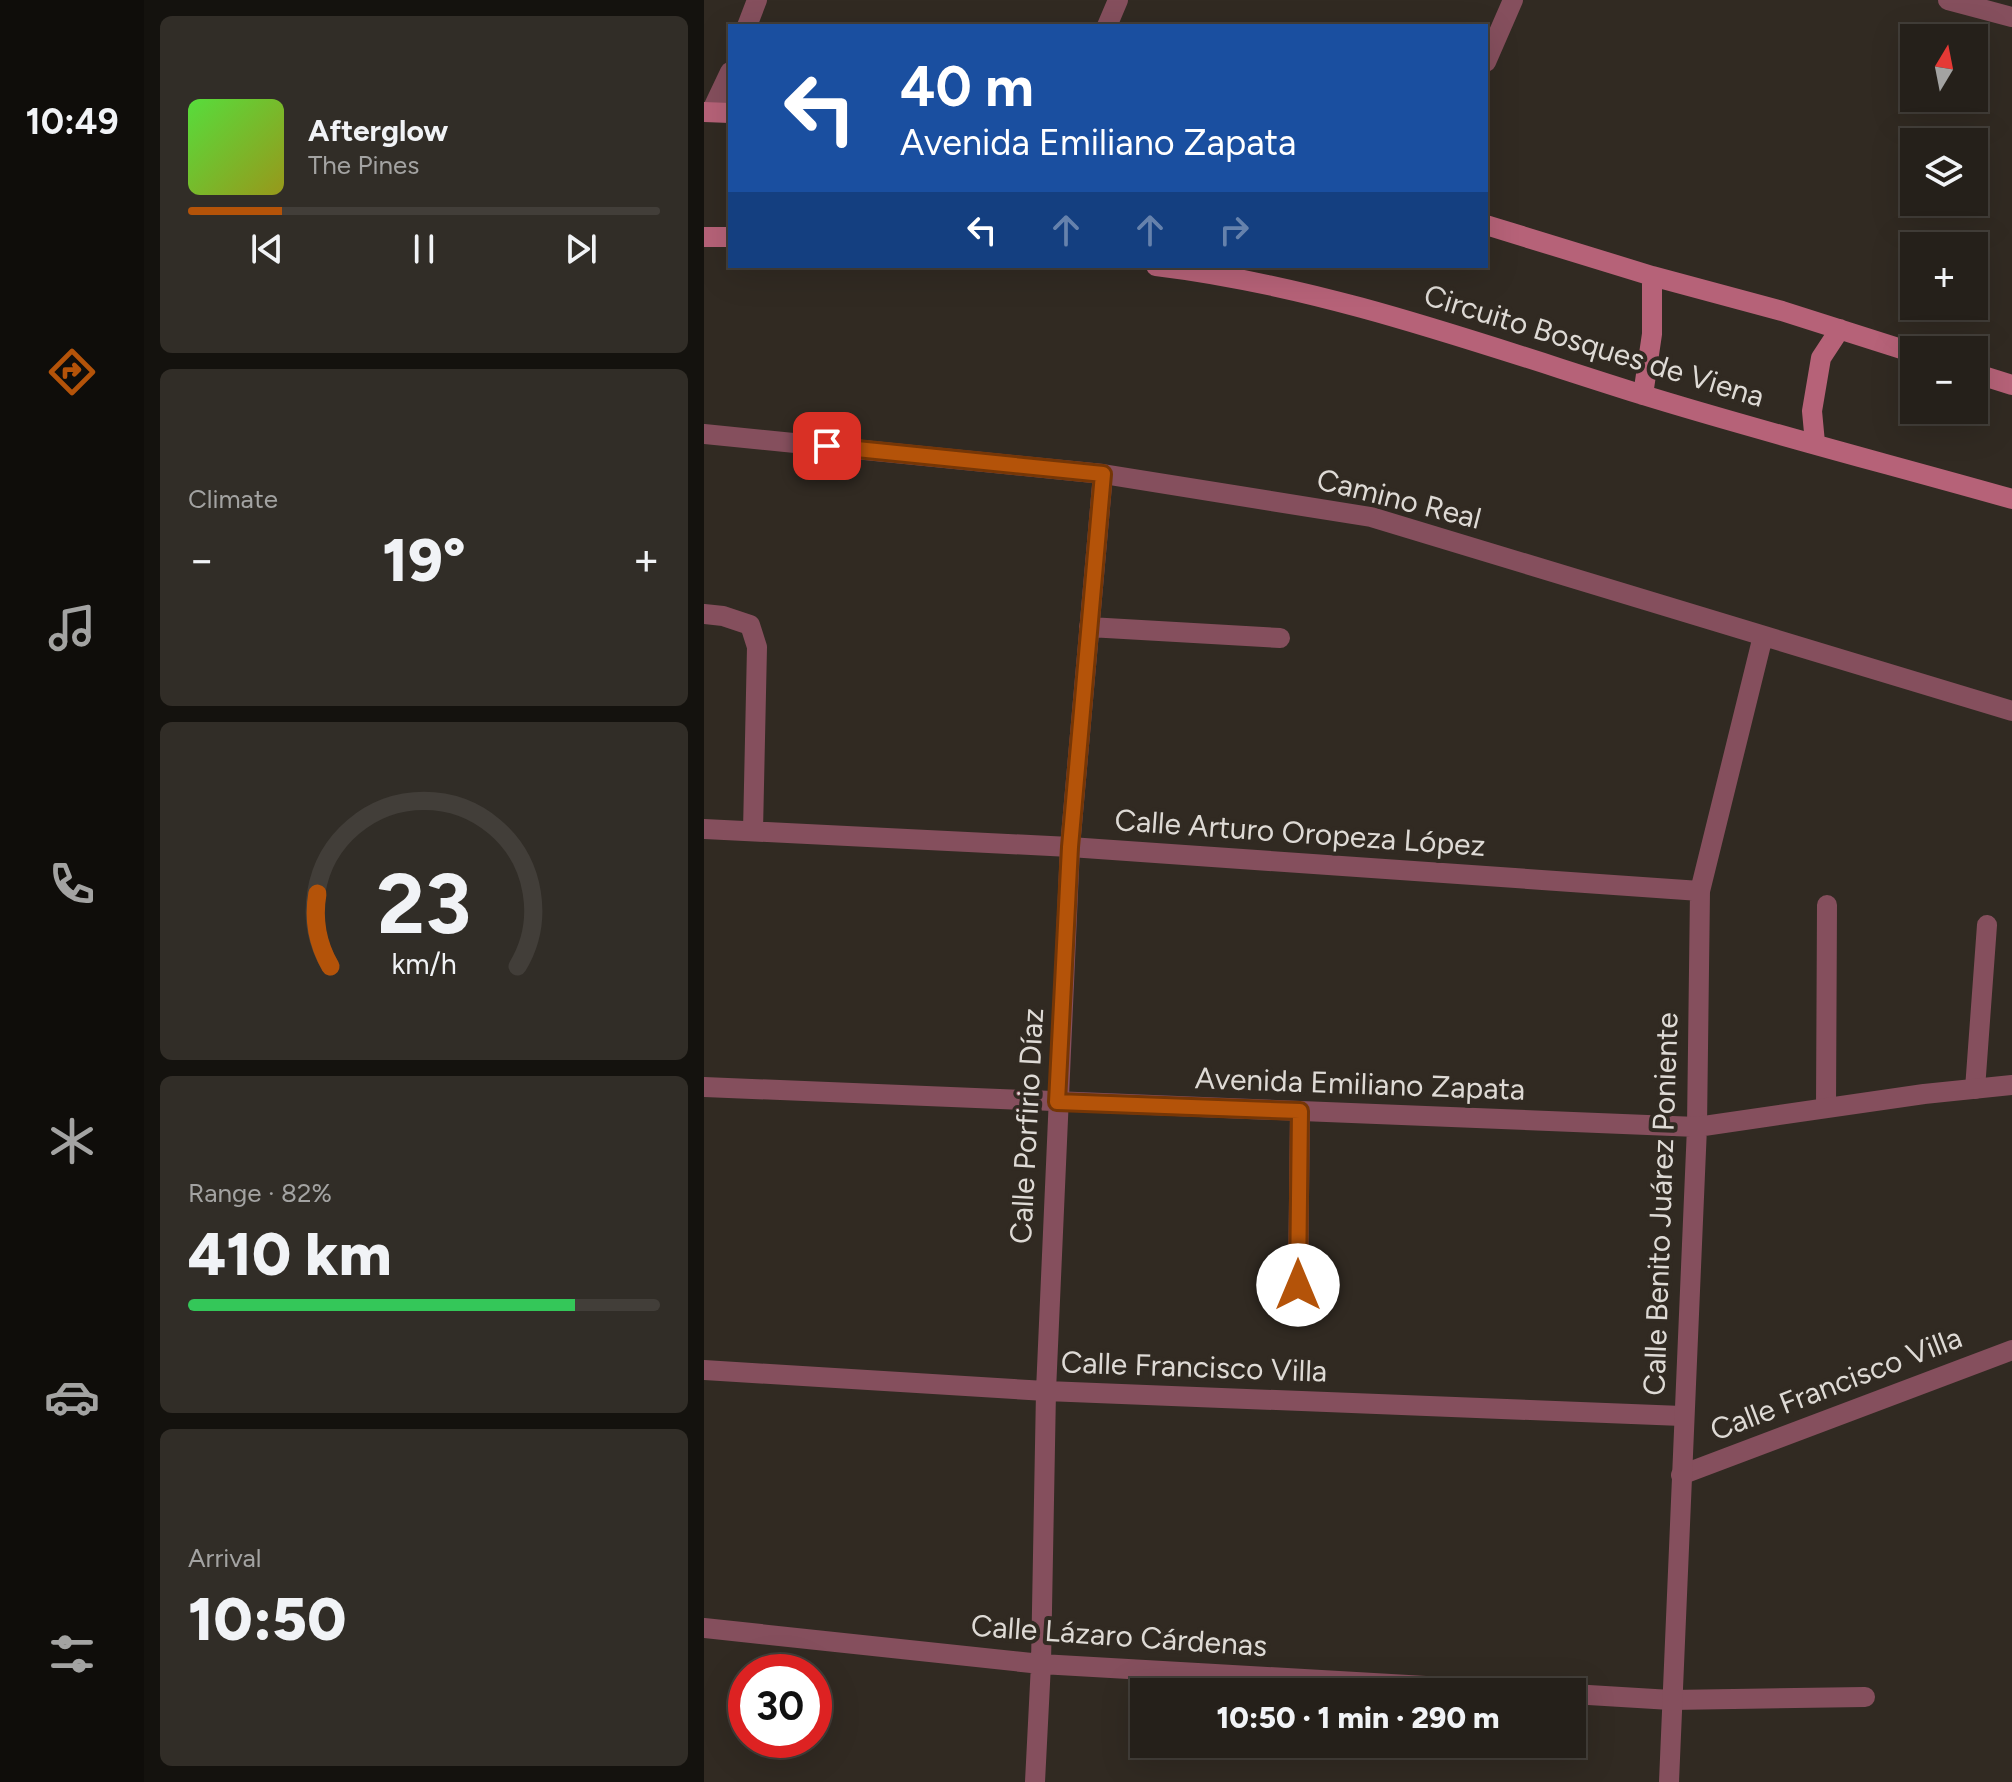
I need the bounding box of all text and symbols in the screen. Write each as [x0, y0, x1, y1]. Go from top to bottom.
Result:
north arrow [1900, 24, 1988, 112]
map controls [1900, 24, 1988, 424]
text: 40 m [900, 53, 1034, 120]
icon: left [768, 56, 872, 160]
text: 10:49 [25, 100, 119, 143]
text: Afterglow [308, 112, 448, 149]
text: Avenida Emiliano Zapata [900, 121, 1296, 164]
button: layers [1900, 128, 1988, 216]
text: The Pines [308, 149, 419, 181]
icon: left [960, 208, 1004, 252]
icon: ahead [1044, 208, 1088, 252]
icon: ahead [1128, 208, 1172, 252]
icon: right [1212, 208, 1256, 252]
icon: previous [245, 227, 289, 271]
icon: pause [402, 227, 446, 271]
icon: next [559, 227, 603, 271]
button: + [1900, 232, 1988, 320]
street label: Circuito Bosques de Viena [1420, 276, 1769, 415]
button: − [1900, 336, 1988, 424]
icon: directions [44, 344, 100, 400]
pin [793, 412, 861, 480]
icon: arrive [805, 424, 849, 468]
street label: Camino Real [1313, 460, 1485, 537]
text: Climate [188, 483, 278, 515]
text: 19° [382, 524, 466, 596]
text: − [188, 533, 215, 586]
text: + [633, 533, 660, 586]
icon: music [44, 600, 100, 656]
street label: Calle Arturo Oropeza López [1113, 801, 1487, 864]
text: 23 [377, 854, 471, 954]
icon: phone [44, 856, 100, 912]
text: km/h [391, 947, 457, 981]
street label: Calle Porfirio Díaz [1002, 1007, 1051, 1245]
street label: Calle Benito Juárez Poniente [1635, 1012, 1686, 1396]
street label: Avenida Emiliano Zapata [1194, 1059, 1526, 1108]
icon: climate [44, 1113, 100, 1169]
text: Range · 82% [188, 1177, 332, 1209]
text: 410 km [188, 1218, 392, 1290]
position arrow [1256, 1243, 1340, 1327]
street label: Calle Francisco Villa [1705, 1318, 1967, 1449]
street label: Calle Francisco Villa [1060, 1343, 1328, 1390]
icon: car [44, 1369, 100, 1425]
text: Arrival [188, 1542, 261, 1574]
text: 10:50 [188, 1583, 346, 1655]
street label: Calle Lázaro Cárdenas [970, 1607, 1268, 1664]
icon: filters [44, 1626, 100, 1682]
speed limit sign: 30 [728, 1654, 832, 1758]
text: 10:50 · 1 min · 290 m [1217, 1699, 1499, 1736]

